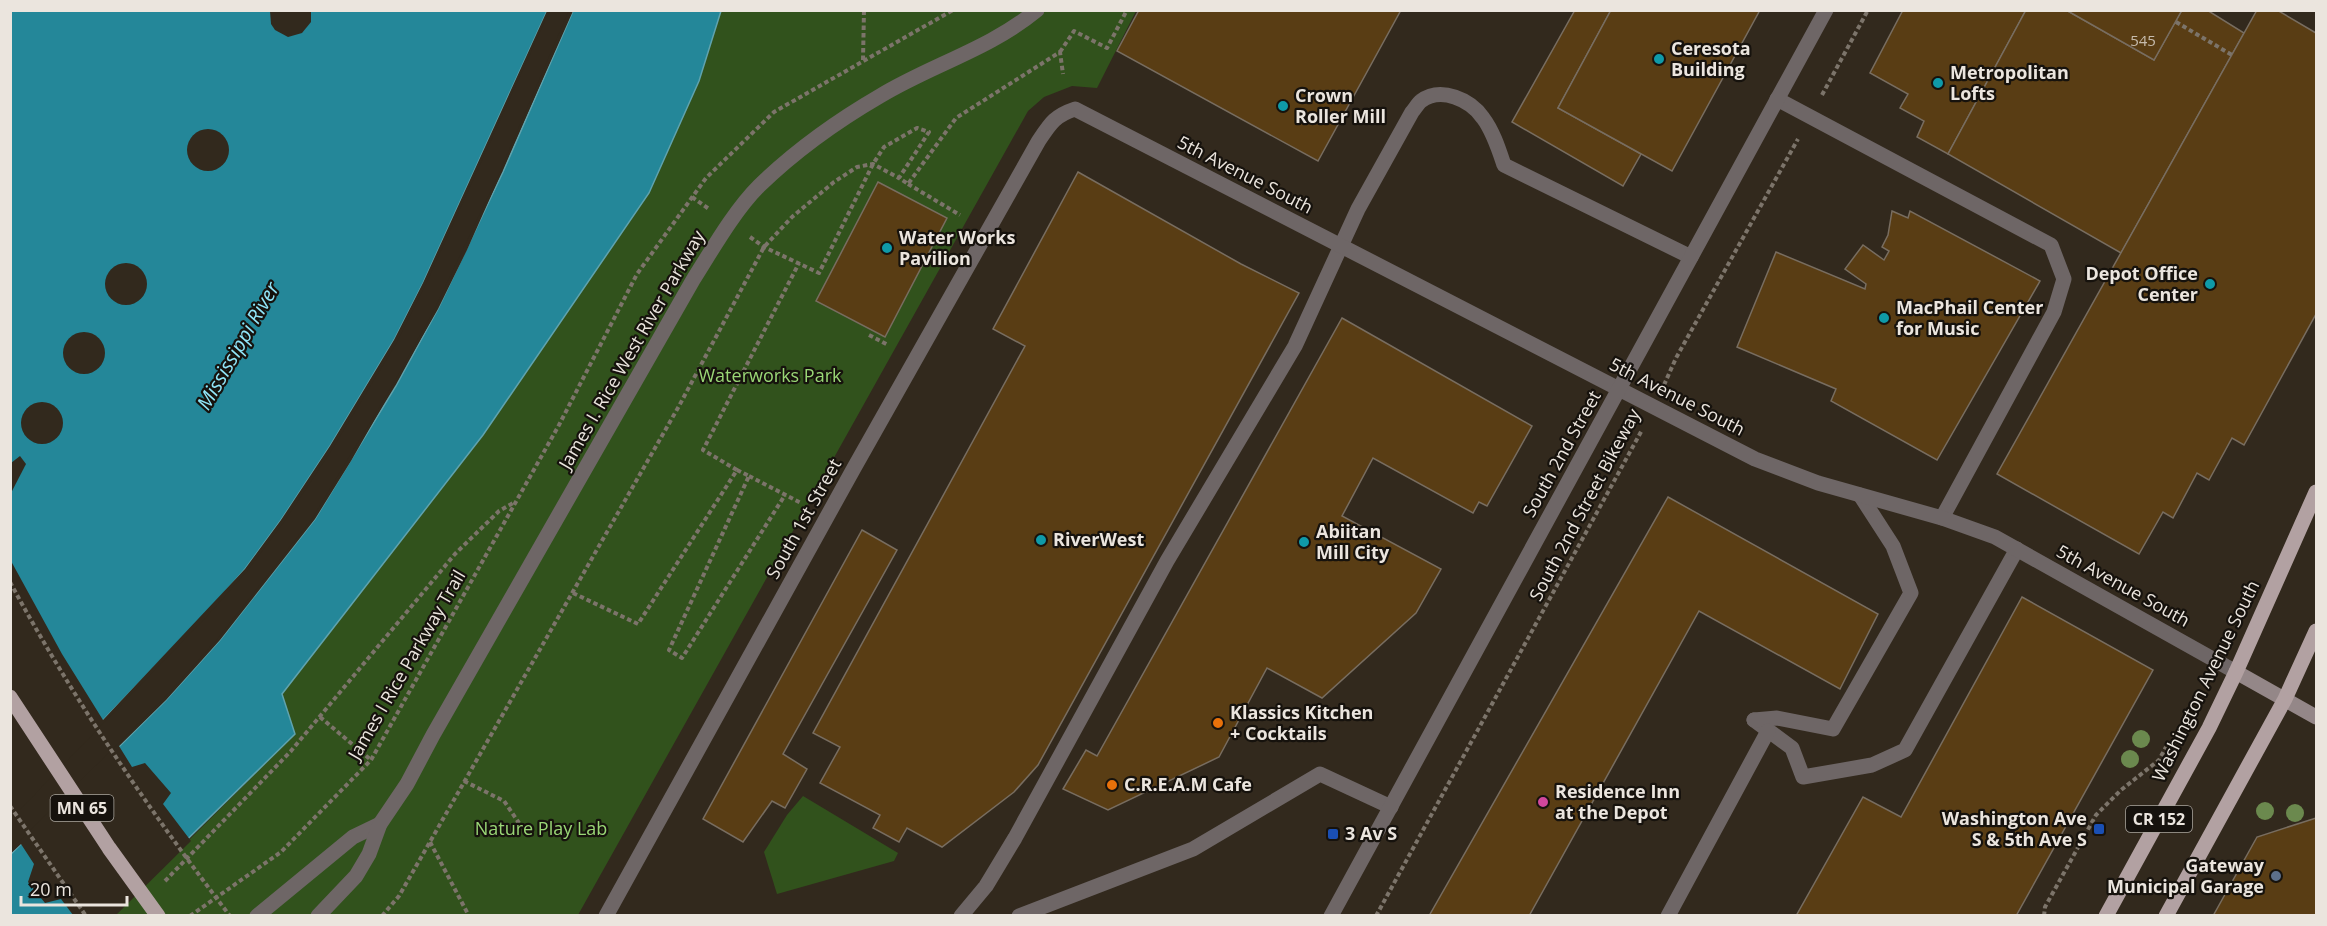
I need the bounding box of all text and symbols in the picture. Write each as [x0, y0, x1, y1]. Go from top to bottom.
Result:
house number: 545 [2130, 30, 2156, 50]
place label: Ceresota Building [1671, 36, 1751, 81]
marker: Ceresota Building [1652, 52, 1666, 66]
place label: Metropolitan Lofts [1950, 60, 2069, 105]
marker: Metropolitan Lofts [1931, 76, 1945, 90]
place label: Crown Roller Mill [1295, 83, 1386, 128]
marker: Crown Roller Mill [1276, 99, 1290, 113]
street label: 5th Avenue South [1174, 130, 1317, 219]
street label: James I. Rice West River Parkway [552, 225, 710, 475]
place label: Water Works Pavilion [899, 225, 1015, 270]
marker: Water Works Pavilion [880, 241, 894, 255]
place label: Depot Office Center [2085, 261, 2198, 306]
water label: Mississippi River [190, 276, 286, 415]
marker: Depot Office Center [2203, 277, 2217, 291]
place label: MacPhail Center for Music [1896, 295, 2043, 340]
marker: MacPhail Center for Music [1877, 311, 1891, 325]
street label: 5th Avenue South [1606, 352, 1749, 441]
park label: Waterworks Park [699, 363, 842, 387]
street label: South 2nd Street [1516, 386, 1606, 521]
street label: South 2nd Street Bikeway [1523, 403, 1646, 605]
street label: South 1st Street [760, 454, 846, 583]
place label: Abiitan Mill City [1316, 519, 1390, 564]
place label: RiverWest [1053, 527, 1144, 551]
marker: RiverWest [1034, 533, 1048, 547]
marker: Abiitan Mill City [1297, 535, 1311, 549]
street label: 5th Avenue South [2053, 539, 2194, 632]
street label: James I Rice Parkway Trail [341, 565, 470, 765]
street label: Washington Avenue South [2146, 576, 2264, 785]
place label: Klassics Kitchen + Cocktails [1230, 700, 1373, 745]
marker: Klassics Kitchen + Cocktails [1211, 716, 1225, 730]
place label: C.R.E.A.M Cafe [1124, 772, 1252, 796]
marker: C.R.E.A.M Cafe [1105, 778, 1119, 792]
place label: Residence Inn at the Depot [1555, 779, 1680, 824]
road number: MN 65 [50, 795, 113, 821]
marker: Residence Inn at the Depot [1536, 795, 1550, 809]
place label: Washington Ave S & 5th Ave S [1942, 806, 2087, 851]
road number: CR 152 [2126, 806, 2192, 832]
park label: Nature Play Lab [475, 816, 607, 840]
place label: 3 Av S [1345, 821, 1397, 845]
marker: Washington Ave S & 5th Ave S [2092, 822, 2106, 836]
marker: 3 Av S [1326, 827, 1340, 841]
place label: Gateway Municipal Garage [2107, 853, 2265, 898]
scale bar [21, 869, 128, 907]
marker: Gateway Municipal Garage [2269, 869, 2283, 883]
text: 20 m [30, 877, 72, 901]

